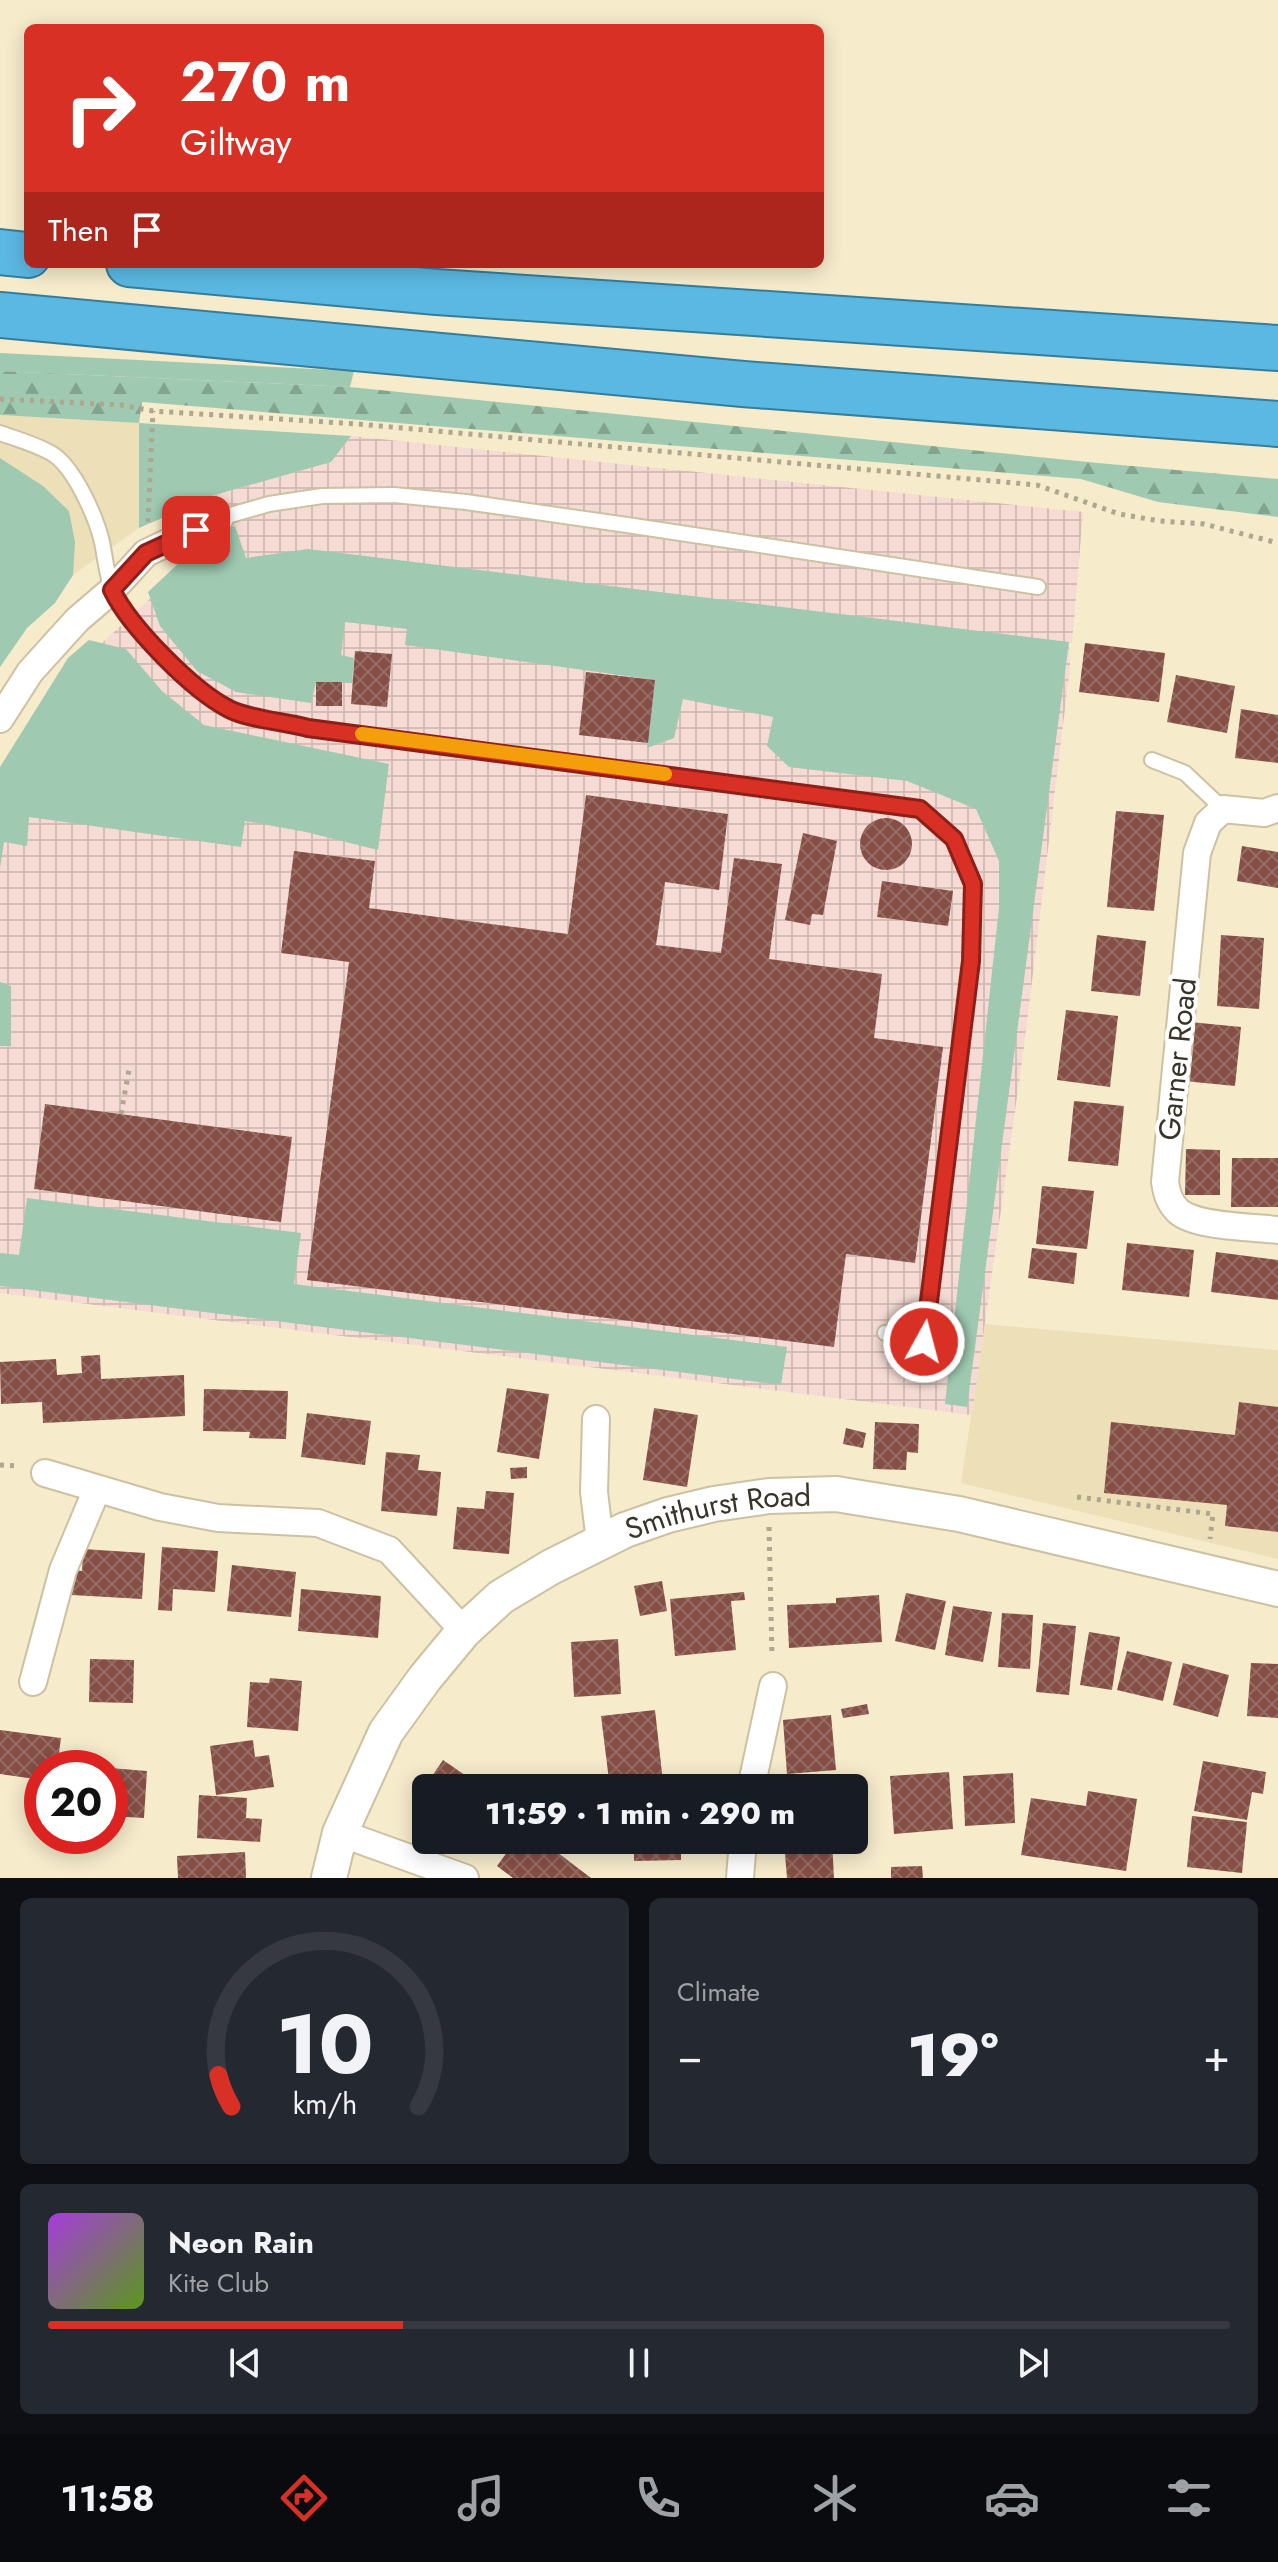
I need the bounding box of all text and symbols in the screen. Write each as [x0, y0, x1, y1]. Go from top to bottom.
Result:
text: 270 m [180, 41, 350, 122]
icon: right [48, 56, 152, 160]
text: Giltway [180, 116, 292, 168]
icon: arrive [125, 208, 169, 252]
text: Then [48, 209, 109, 252]
pin [162, 496, 230, 564]
icon: arrive [174, 508, 218, 552]
street label: Garner Road [1147, 976, 1207, 1142]
position arrow [882, 1300, 966, 1384]
street label: Smithurst Road [619, 1473, 812, 1550]
speed limit sign: 20 [24, 1750, 128, 1854]
text: 11:59 · 1 min · 290 m [485, 1792, 795, 1835]
text: Climate [677, 1973, 760, 2011]
text: 10 [276, 1984, 373, 2104]
text: 19° [907, 2012, 999, 2099]
text: − [677, 2024, 703, 2088]
text: + [1203, 2024, 1230, 2088]
text: km/h [292, 2083, 357, 2125]
text: Neon Rain [168, 2221, 314, 2264]
text: Kite Club [168, 2264, 269, 2302]
icon: previous [223, 2341, 267, 2385]
icon: pause [617, 2341, 661, 2385]
icon: next [1011, 2341, 1055, 2385]
icon: directions [276, 2470, 332, 2526]
icon: music [453, 2470, 509, 2526]
icon: phone [630, 2470, 686, 2526]
icon: climate [807, 2470, 863, 2526]
icon: car [984, 2470, 1040, 2526]
icon: filters [1161, 2470, 1217, 2526]
text: 11:58 [61, 2472, 155, 2524]

